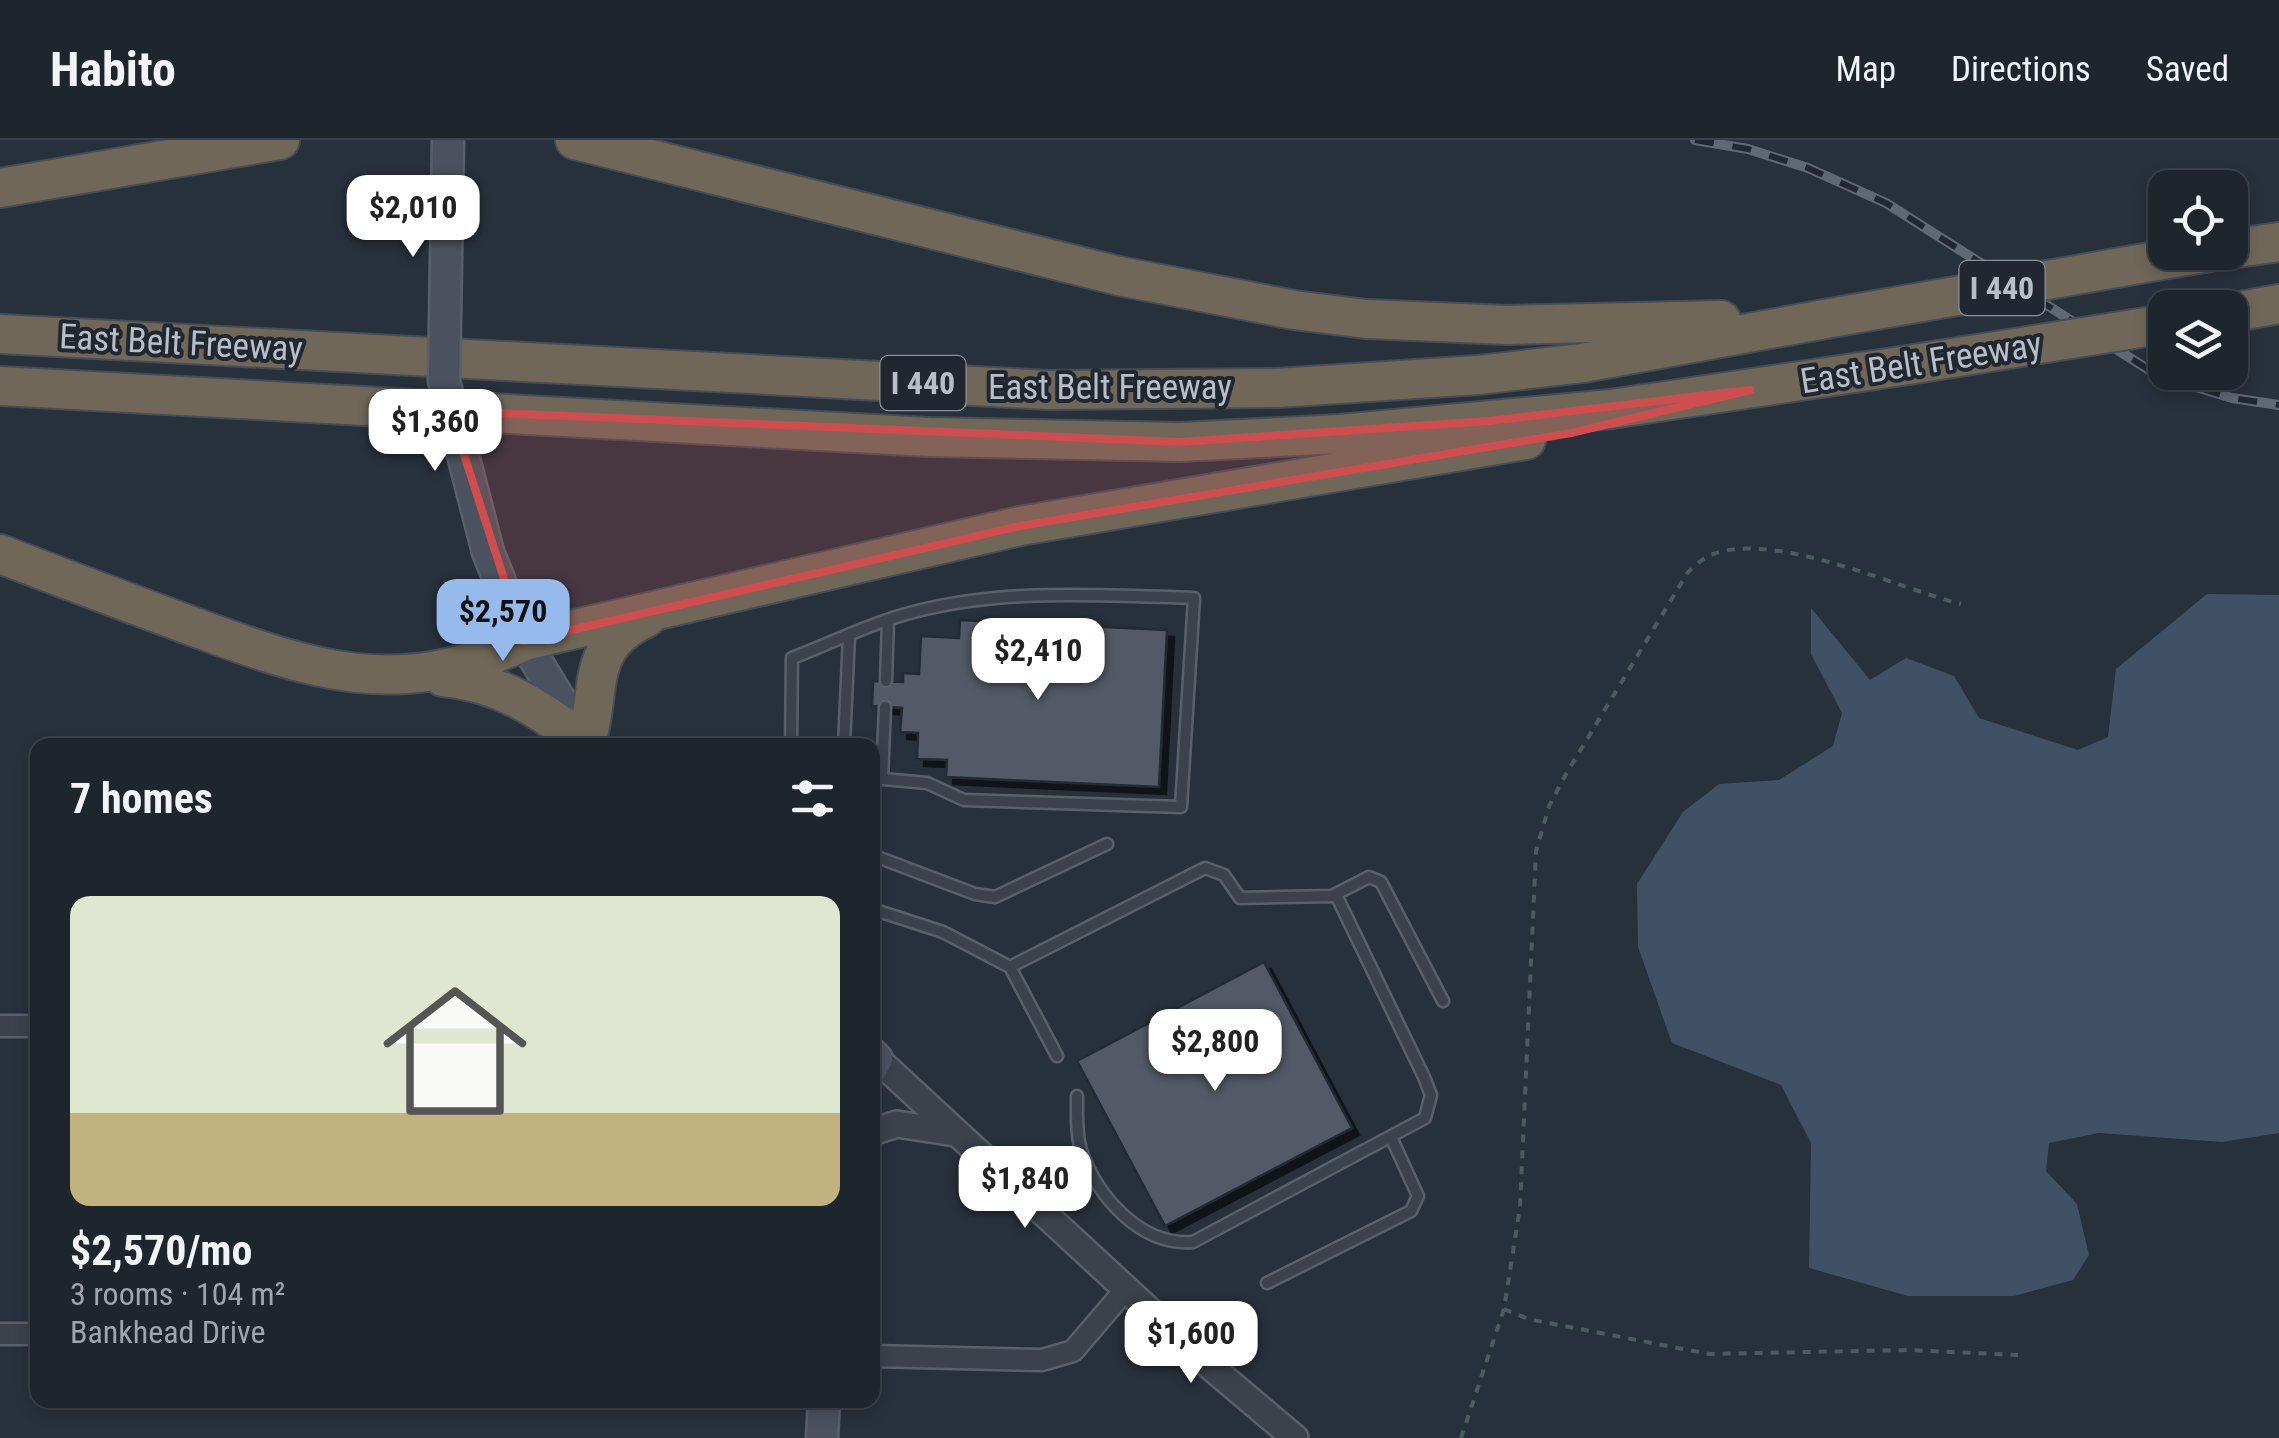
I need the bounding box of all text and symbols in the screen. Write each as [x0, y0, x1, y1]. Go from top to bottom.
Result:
text: Habito [50, 41, 176, 98]
text: Map [1836, 49, 1896, 90]
text: Directions [1951, 49, 2091, 90]
text: Saved [2146, 49, 2229, 90]
map controls [2148, 170, 2248, 390]
button: locate [2148, 170, 2248, 270]
pin: $2,010 [332, 175, 494, 260]
text: $2,010 [369, 188, 457, 226]
road number: I 440 [1960, 261, 2044, 315]
button: layers [2148, 290, 2248, 390]
street label: East Belt Freeway [58, 316, 304, 370]
street label: East Belt Freeway [1797, 324, 2045, 402]
road number: I 440 [880, 356, 966, 410]
street label: East Belt Freeway [988, 367, 1232, 408]
pin: $1,360 [354, 389, 516, 474]
text: $1,360 [391, 402, 479, 440]
pin: $2,570 [422, 579, 584, 664]
text: $2,570 [459, 592, 547, 630]
pin: $2,410 [957, 618, 1119, 703]
text: $2,410 [994, 631, 1082, 669]
icon: filters [785, 771, 840, 826]
text: 7 homes [70, 774, 213, 823]
icon: home [365, 961, 545, 1141]
pin: $2,800 [1134, 1009, 1296, 1094]
text: $2,800 [1171, 1022, 1259, 1060]
pin: $1,840 [944, 1146, 1106, 1231]
text: $1,840 [981, 1159, 1069, 1197]
text: $2,570/mo [70, 1226, 252, 1275]
text: 3 rooms · 104 m² [70, 1275, 285, 1313]
pin: $1,600 [1110, 1301, 1272, 1386]
text: Bankhead Drive [70, 1313, 266, 1351]
text: $1,600 [1147, 1314, 1235, 1352]

